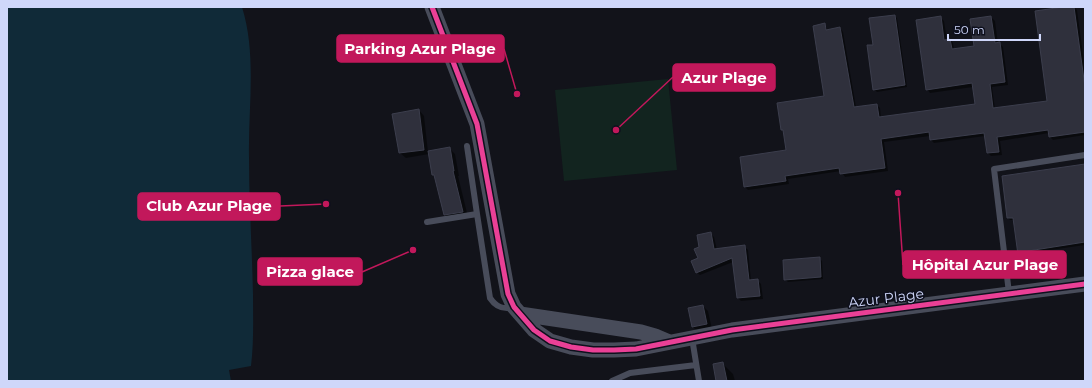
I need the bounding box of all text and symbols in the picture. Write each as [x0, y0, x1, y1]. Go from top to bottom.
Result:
scale bar [948, 16, 1040, 42]
text: 50 m [954, 22, 985, 37]
callout: Parking Azur Plage [337, 35, 504, 62]
text: Parking Azur Plage [344, 39, 496, 58]
callout: Azur Plage [673, 64, 775, 91]
text: Azur Plage [680, 68, 767, 87]
callout: Club Azur Plage [138, 193, 280, 220]
text: Club Azur Plage [146, 196, 272, 215]
callout: Hôpital Azur Plage [903, 251, 1066, 278]
text: Hôpital Azur Plage [912, 255, 1058, 274]
callout: Pizza glace [258, 258, 362, 285]
text: Pizza glace [266, 262, 354, 281]
street label: Azur Plage [847, 284, 925, 312]

